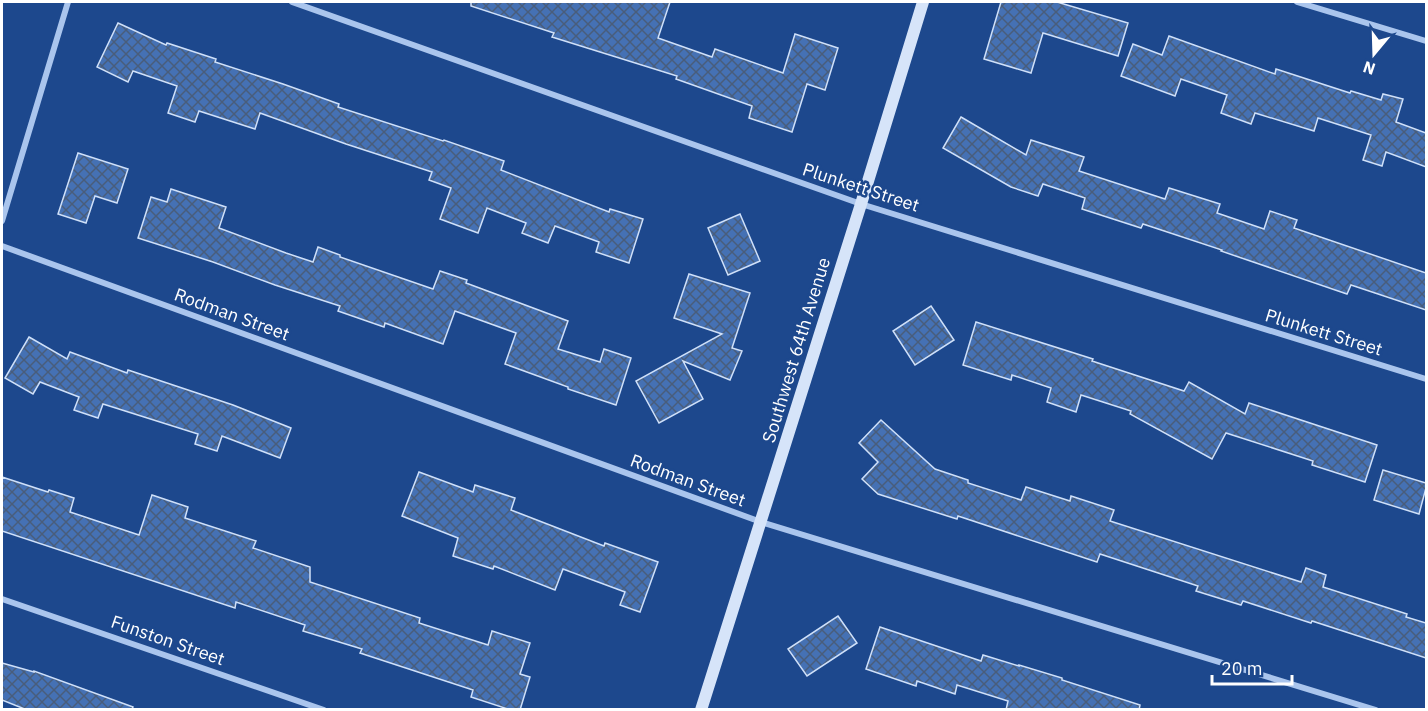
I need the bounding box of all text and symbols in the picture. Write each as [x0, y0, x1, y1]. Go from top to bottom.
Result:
north arrow [1344, 24, 1404, 84]
text: N [1360, 57, 1378, 80]
street label: Plunkett Street [800, 157, 922, 217]
street label: Southwest 64th Avenue [757, 254, 835, 445]
street label: Rodman Street [171, 283, 293, 345]
street label: Plunkett Street [1263, 303, 1385, 361]
street label: Rodman Street [627, 449, 749, 511]
street label: Funston Street [108, 610, 228, 670]
scale bar [1212, 648, 1292, 686]
text: 20 m [1221, 657, 1263, 680]

